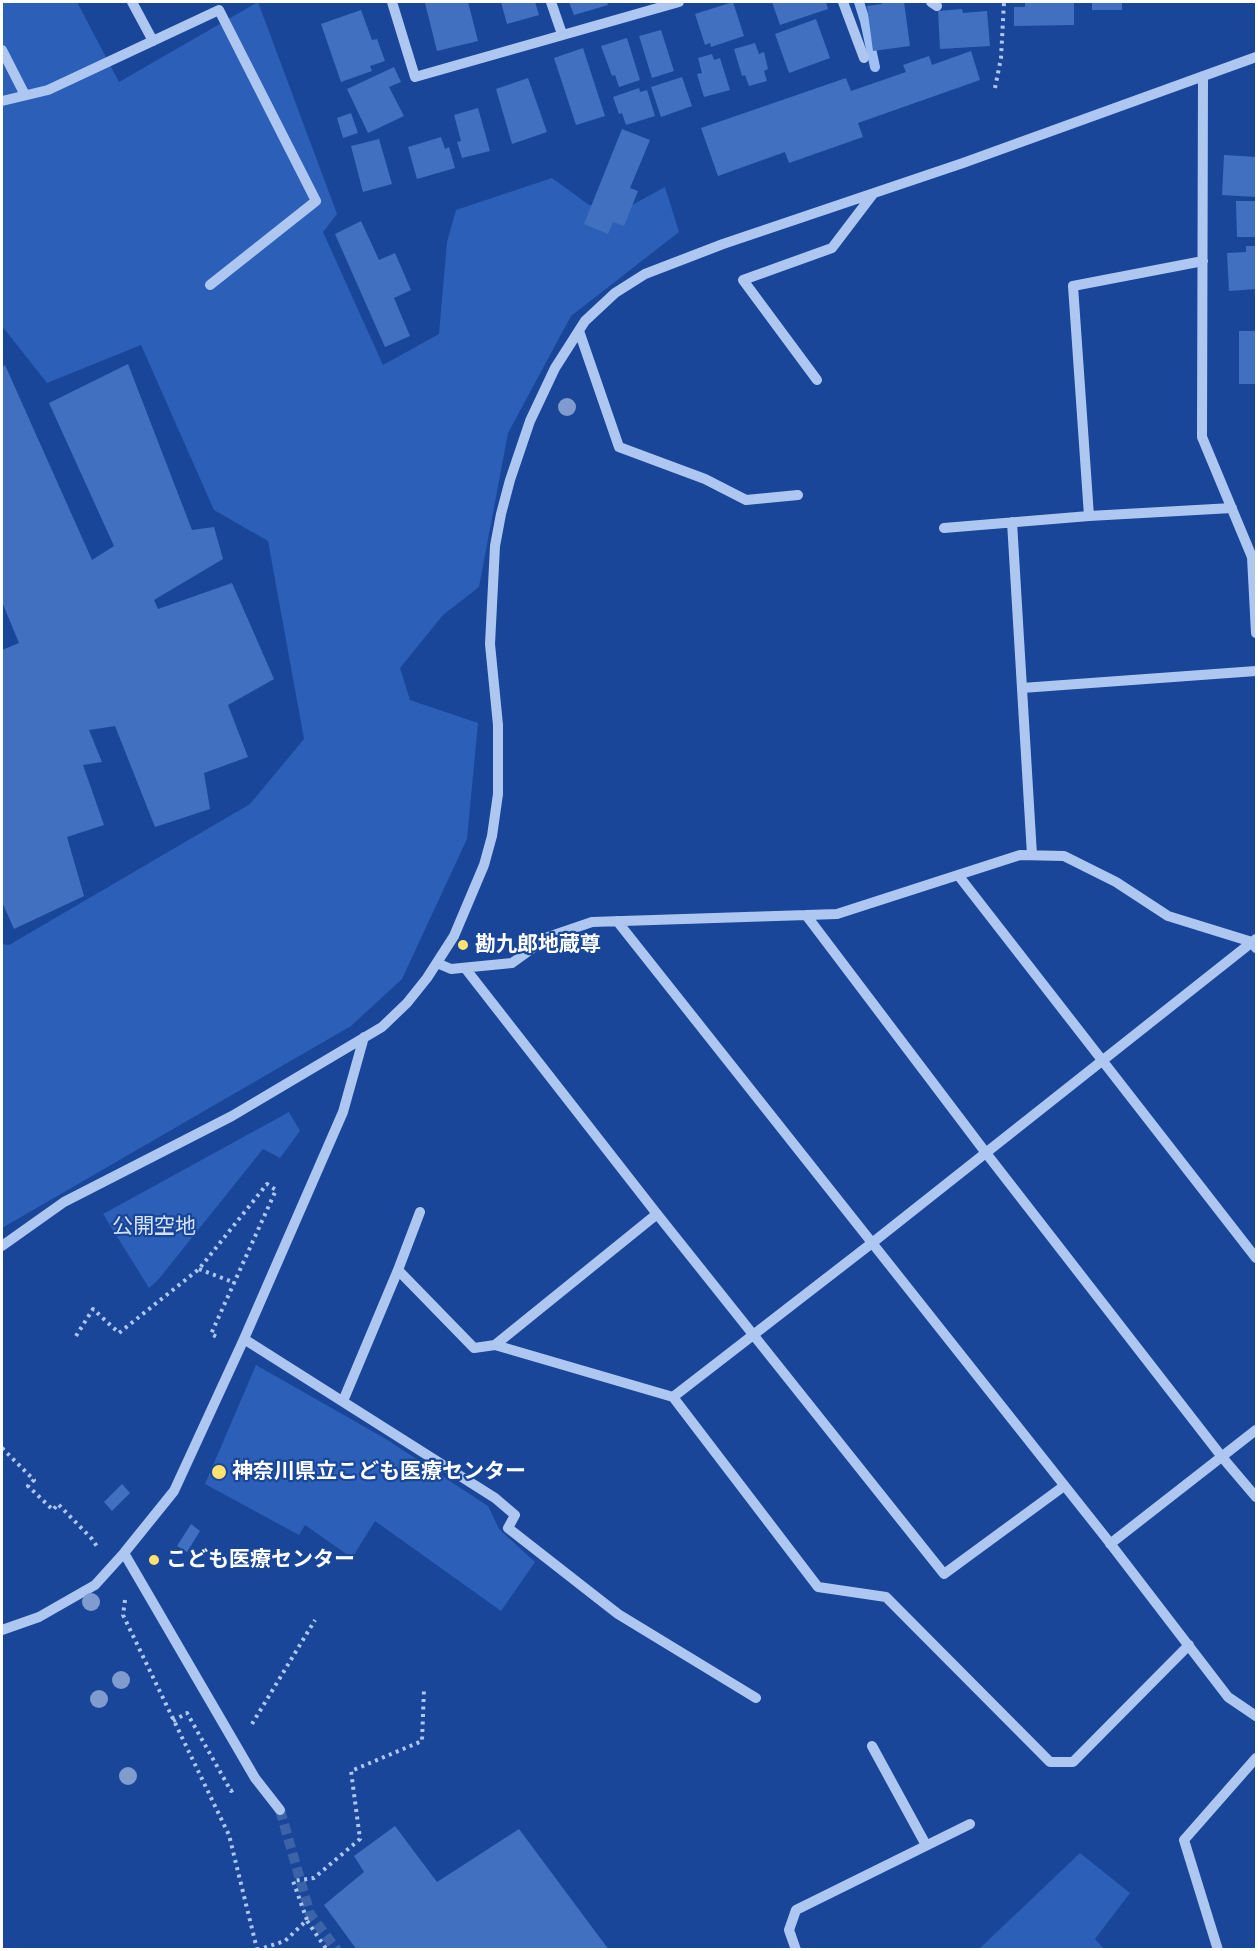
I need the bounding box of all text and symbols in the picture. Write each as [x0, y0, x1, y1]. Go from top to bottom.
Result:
place label: 勘九郎地蔵尊 [475, 932, 601, 958]
marker: 勘九郎地蔵尊 [456, 938, 470, 952]
park label: 公開空地 [112, 1214, 196, 1240]
place label: 神奈川県立こども医療センター [232, 1459, 526, 1485]
marker: 神奈川県立こども医療センター [210, 1463, 228, 1481]
place label: こども医療センター [166, 1547, 355, 1573]
marker: こども医療センター [147, 1553, 161, 1567]

